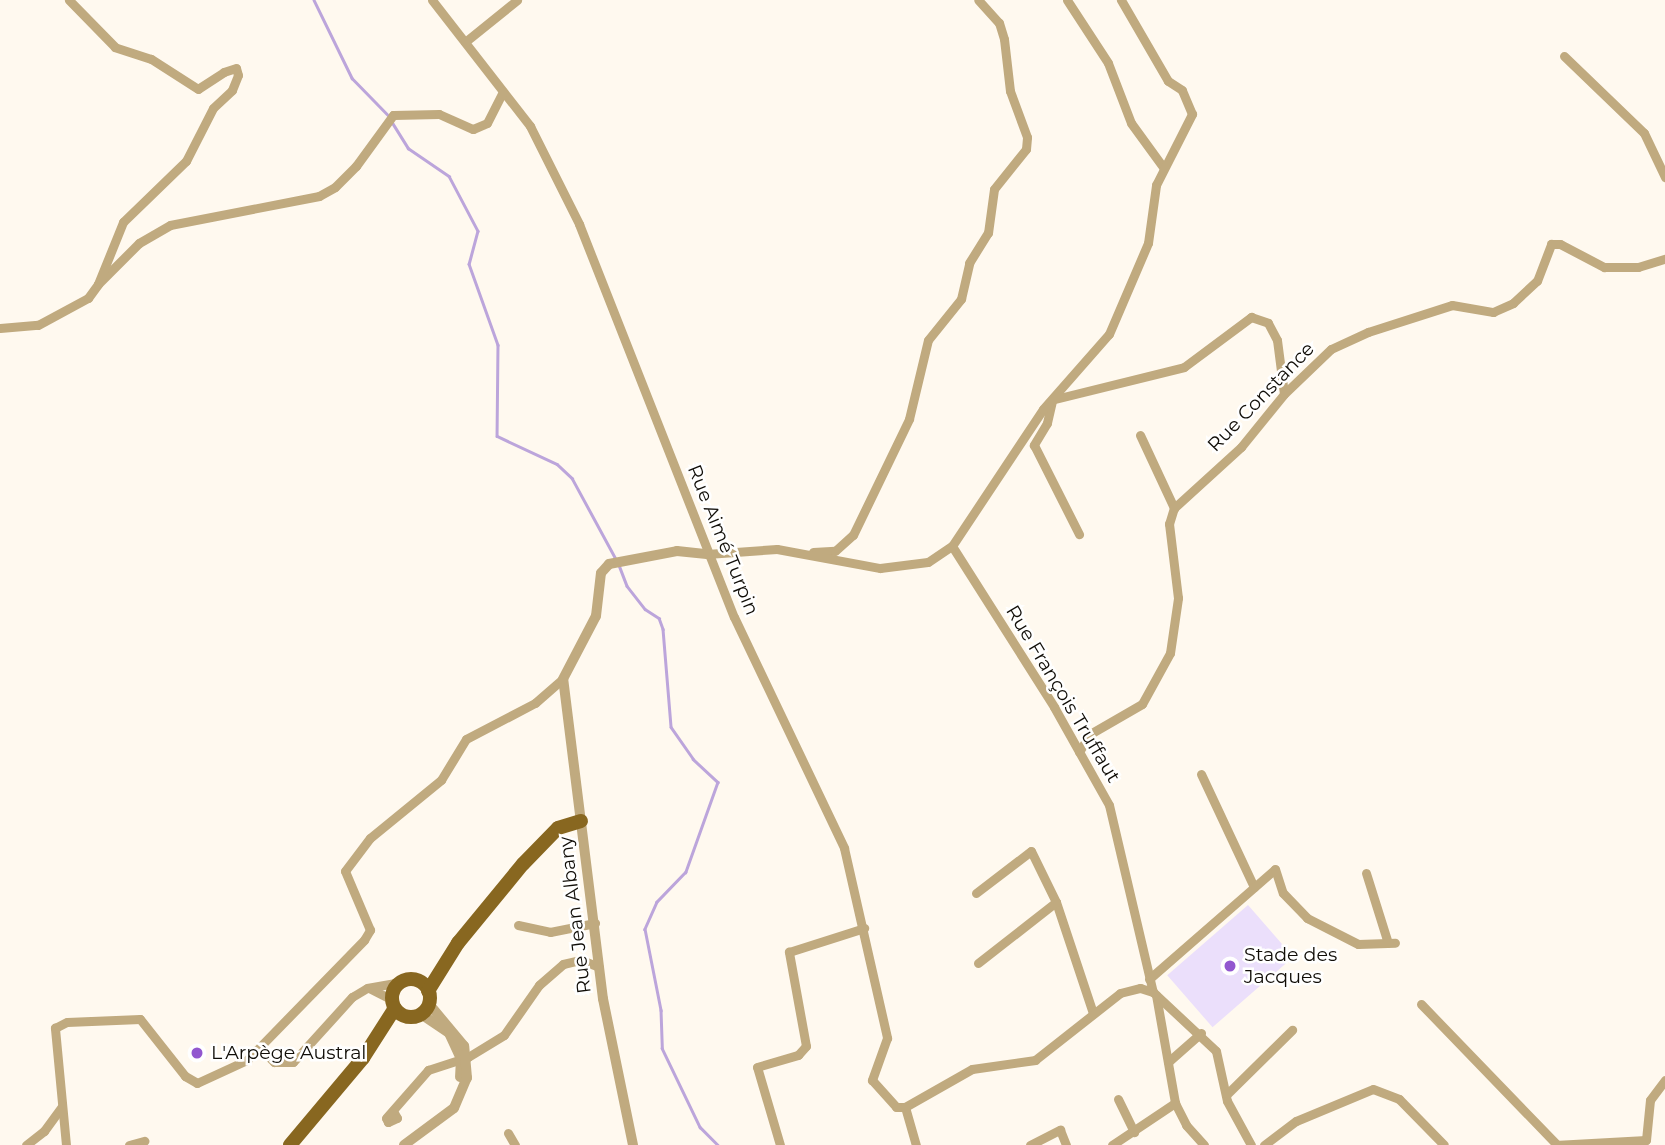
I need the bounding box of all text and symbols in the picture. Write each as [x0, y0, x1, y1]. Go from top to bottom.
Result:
street label: Rue Constance [1203, 337, 1319, 457]
street label: Rue Aimé Turpin [682, 462, 764, 618]
street label: Rue François Truffaut [1001, 601, 1125, 787]
street label: Rue Jean Albany [554, 835, 596, 995]
place label: Stade des Jacques [1244, 944, 1337, 988]
marker: Stade des Jacques [1222, 958, 1238, 974]
place label: L'Arpège Austral [211, 1042, 366, 1064]
marker: L'Arpège Austral [189, 1045, 205, 1061]

